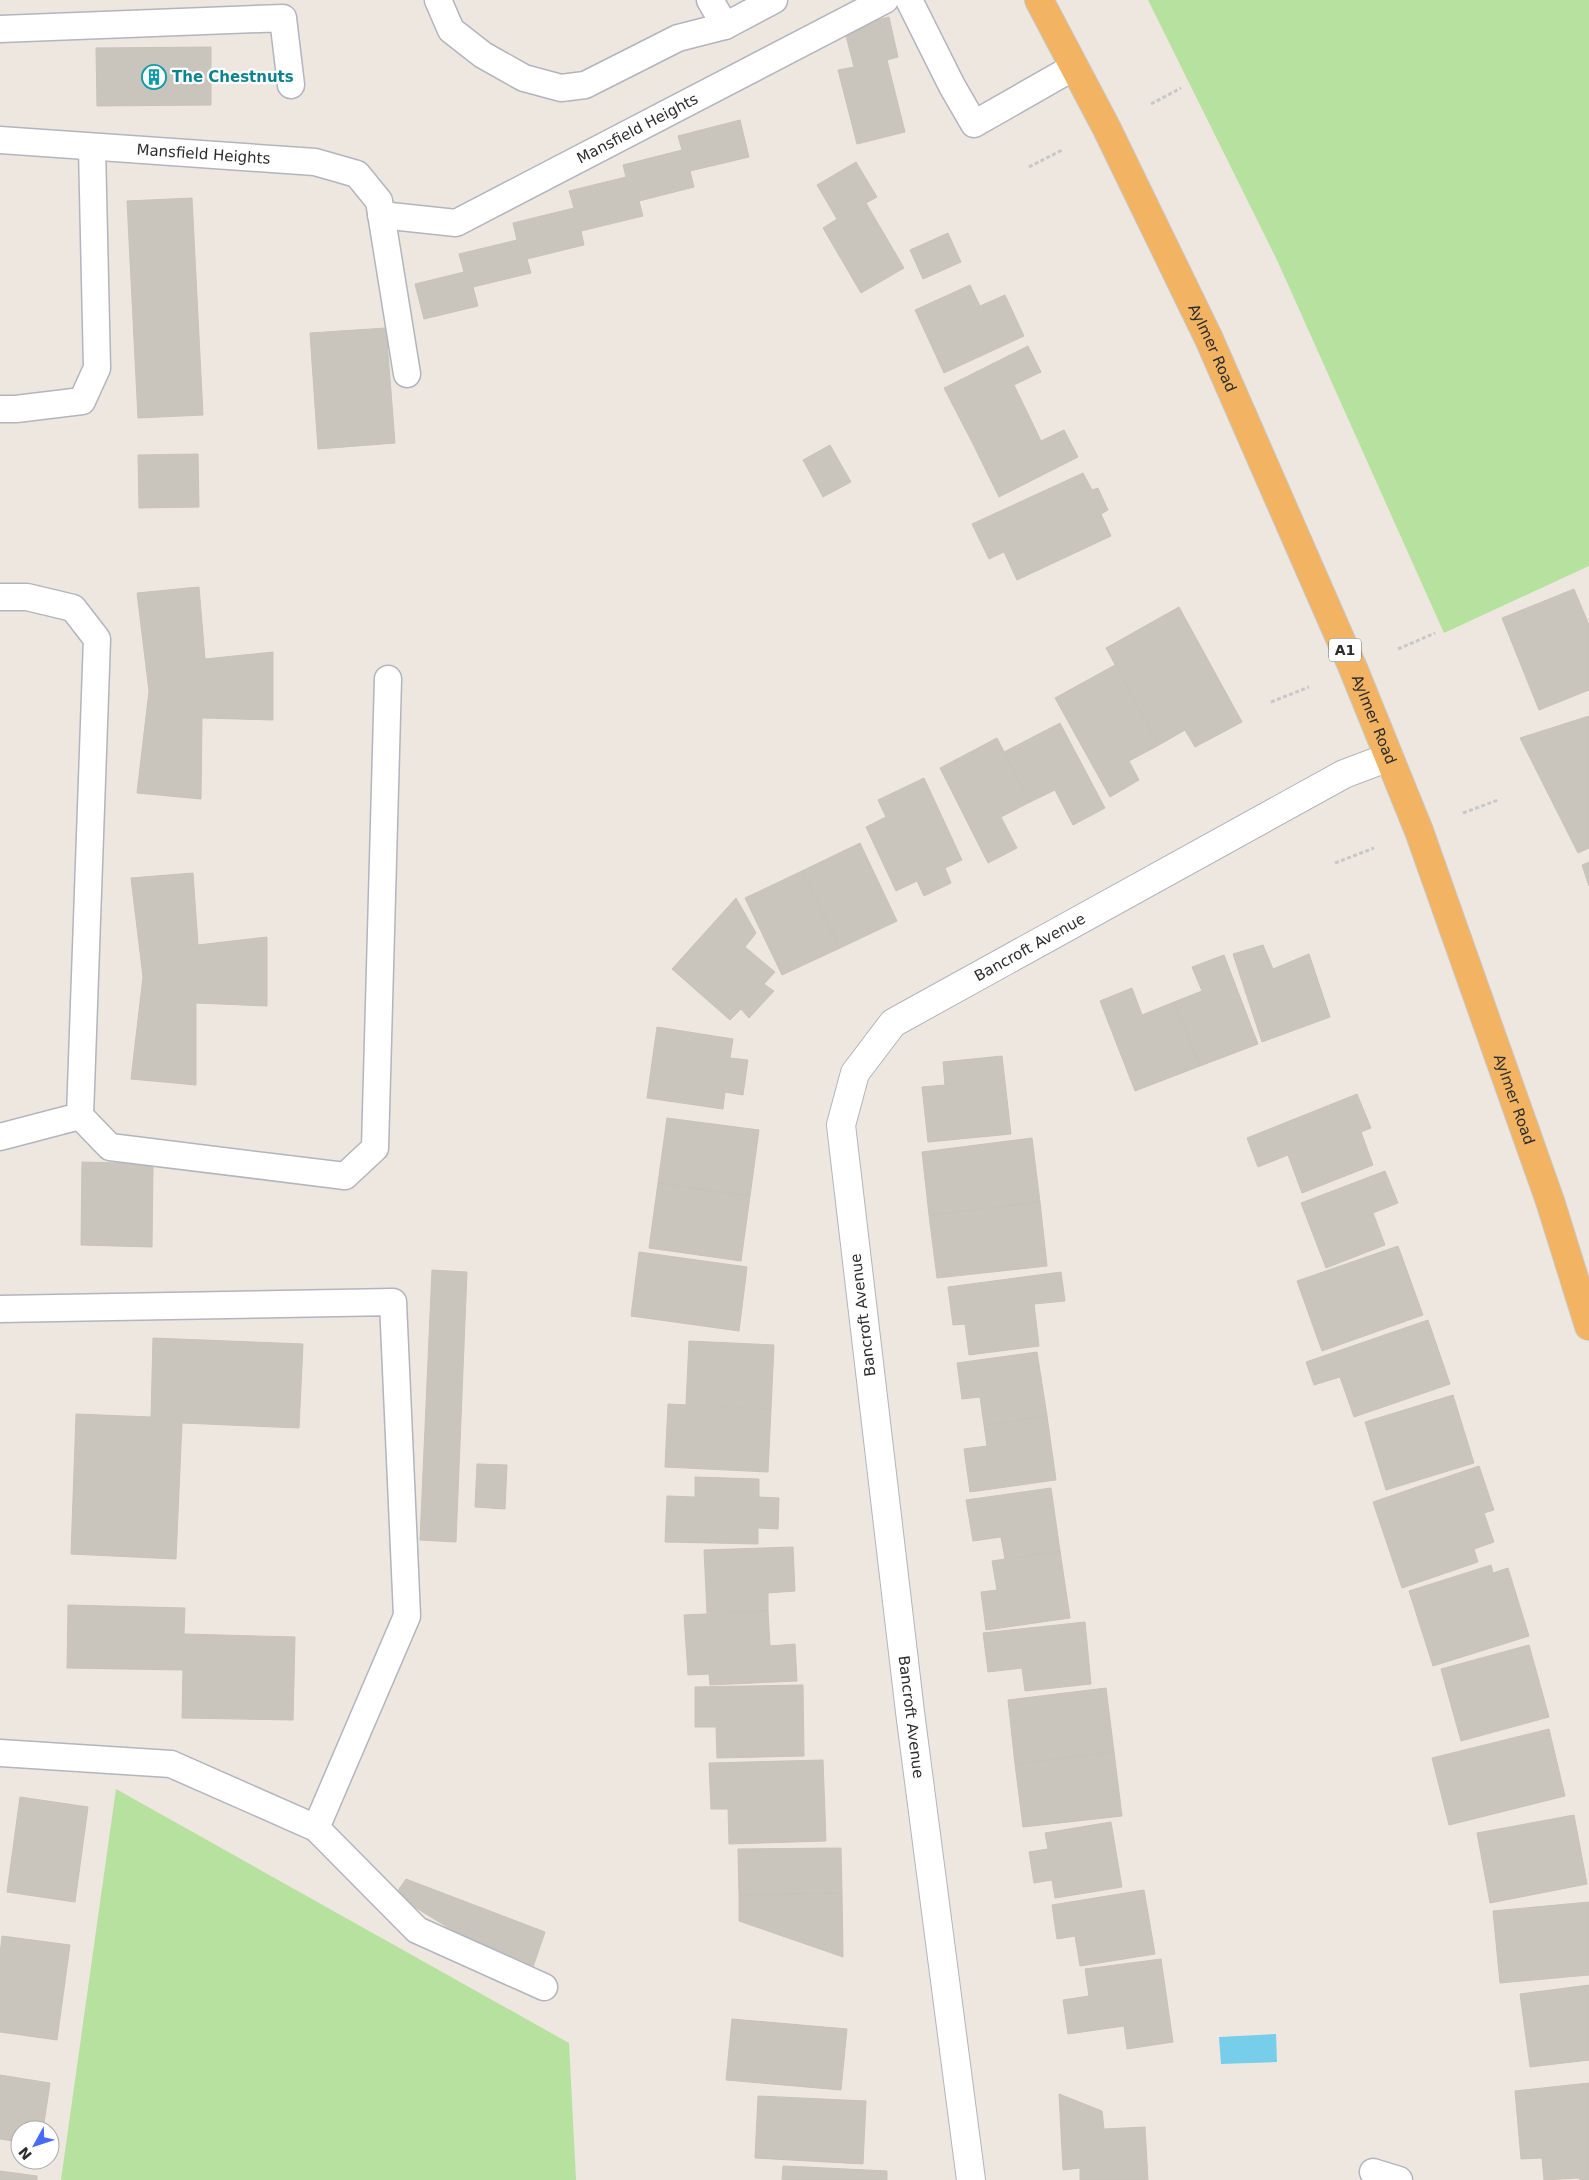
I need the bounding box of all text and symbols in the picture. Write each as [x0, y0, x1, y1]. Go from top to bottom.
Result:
building icon: The Chestnuts [141, 64, 167, 90]
place label: The Chestnuts [172, 68, 294, 86]
street label: Mansfield Heights [574, 90, 701, 168]
street label: Mansfield Heights [136, 141, 271, 168]
street label: Aylmer Road [1184, 301, 1240, 395]
road number: A1 [1329, 638, 1361, 662]
street label: Aylmer Road [1348, 672, 1400, 767]
street label: Bancroft Avenue [971, 910, 1088, 985]
street label: Aylmer Road [1490, 1052, 1538, 1147]
street label: Bancroft Avenue [847, 1253, 879, 1377]
street label: Bancroft Avenue [895, 1655, 927, 1779]
north arrow [10, 2120, 60, 2170]
text: N [15, 2144, 35, 2163]

